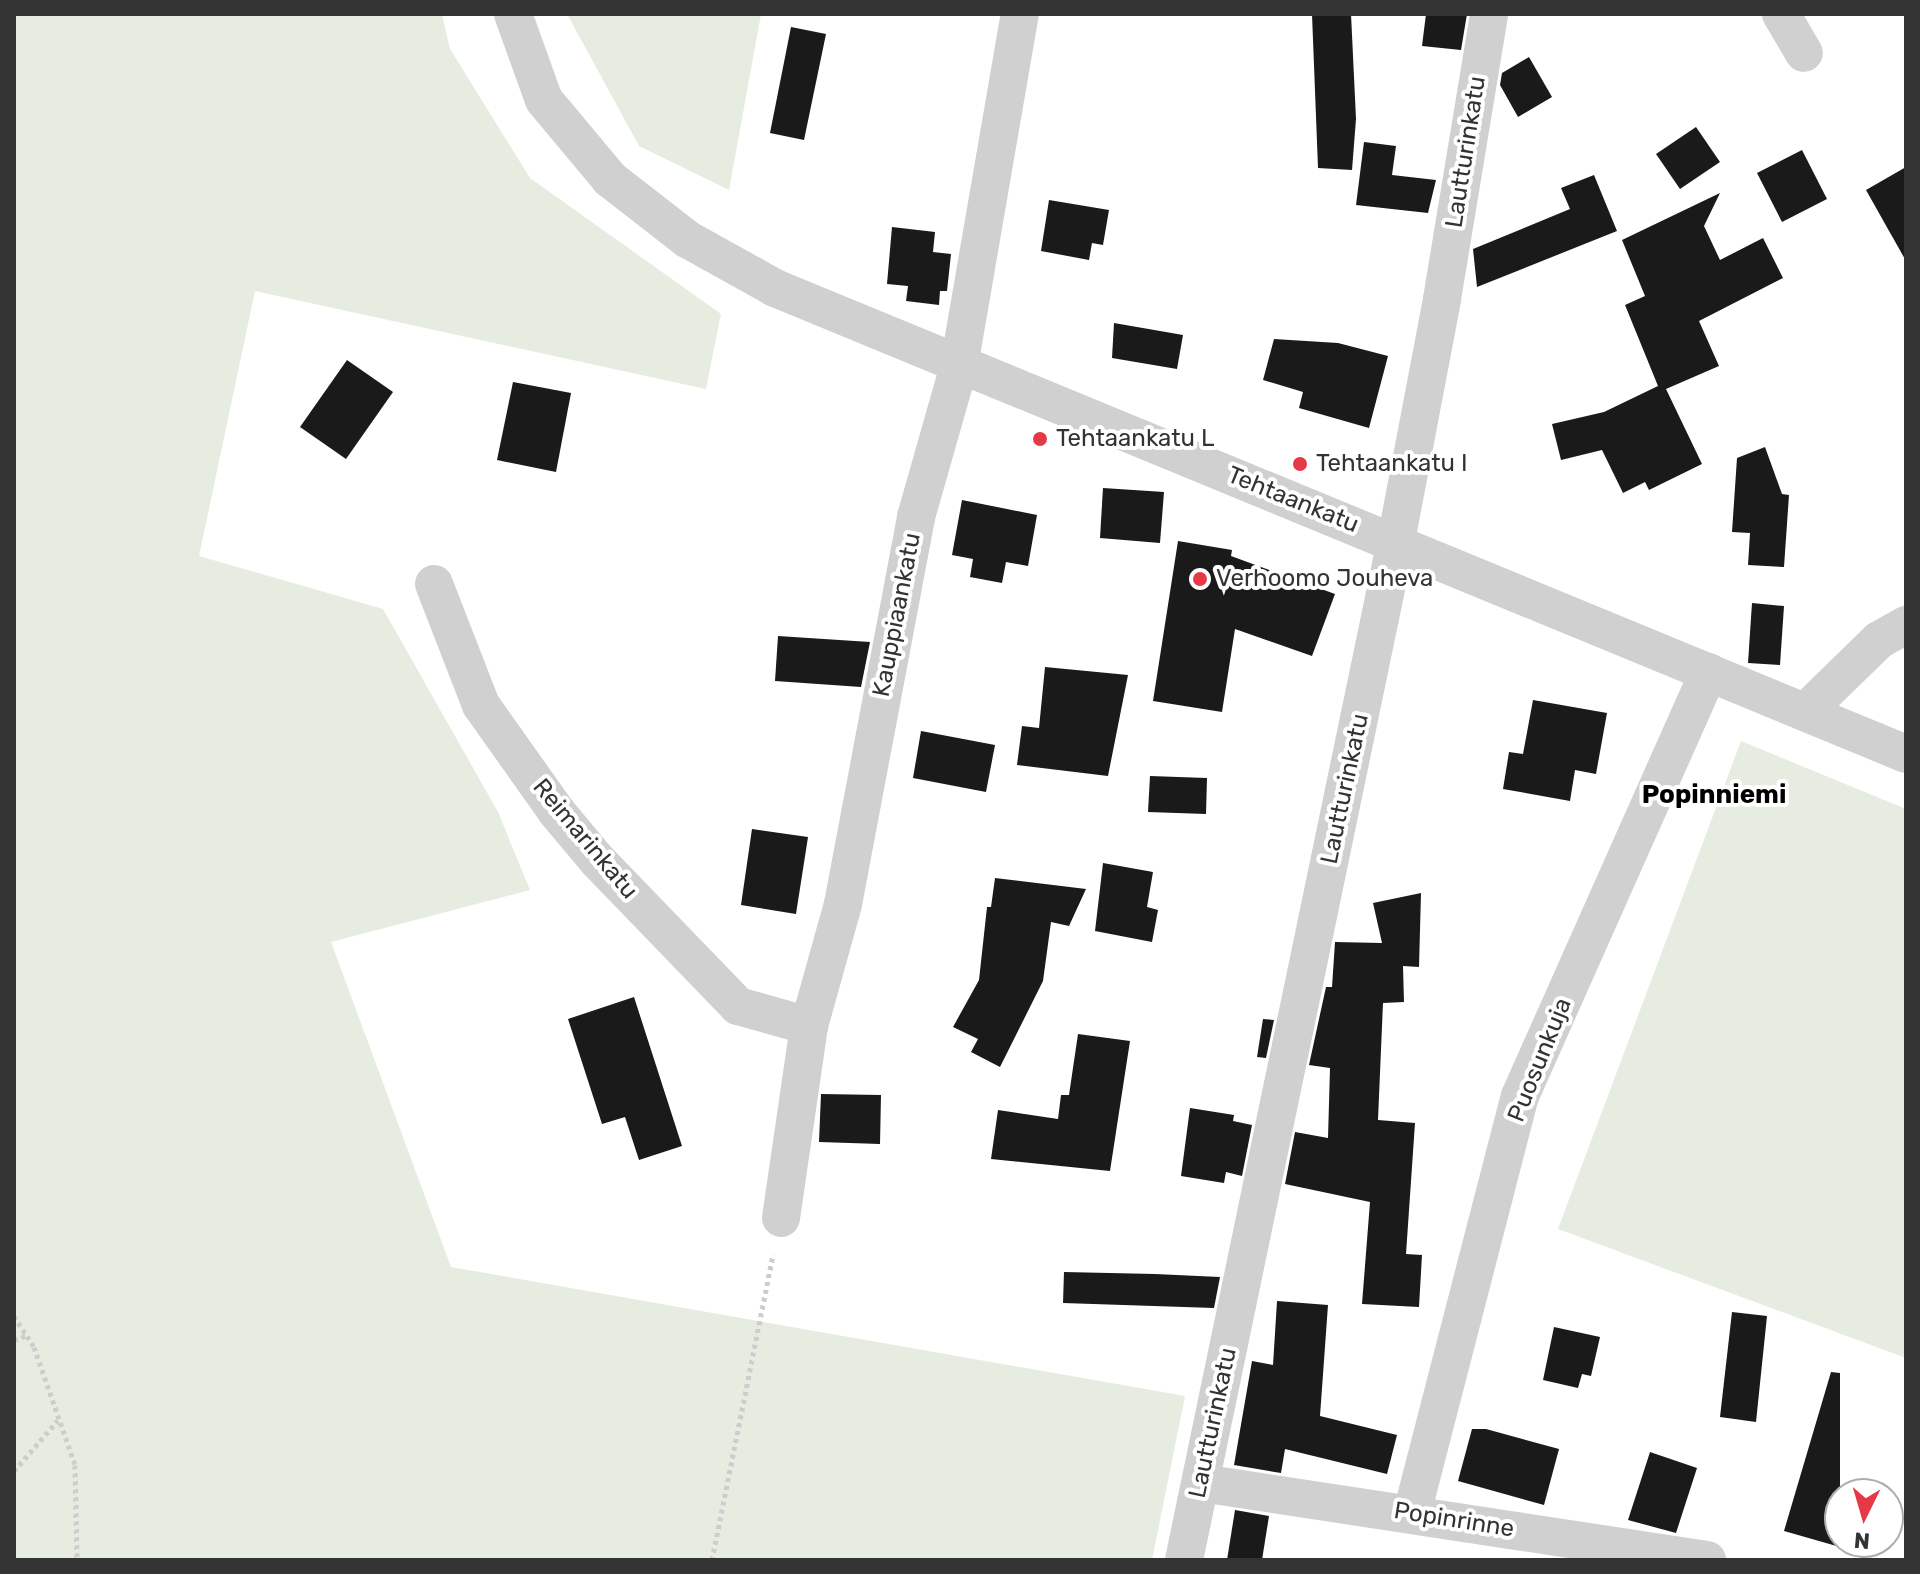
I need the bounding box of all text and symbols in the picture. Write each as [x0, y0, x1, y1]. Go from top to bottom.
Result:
street label: Lautturinkatu [1440, 74, 1492, 230]
place label: Tehtaankatu L [1056, 425, 1214, 453]
marker: Tehtaankatu L [1031, 430, 1049, 448]
place label: Tehtaankatu I [1316, 450, 1467, 478]
marker: Tehtaankatu I [1291, 455, 1309, 473]
street label: Tehtaankatu [1223, 461, 1363, 539]
street label: Kauppiaankatu [867, 531, 927, 699]
place label: Verhoomo Jouheva [1216, 565, 1433, 593]
marker: Verhoomo Jouheva [1191, 570, 1209, 588]
street label: Lautturinkatu [1315, 711, 1375, 867]
street label: Reimarinkatu [526, 773, 644, 905]
district label: Popinniemi [1642, 779, 1786, 811]
street label: Puosunkuja [1502, 994, 1578, 1126]
street label: Lautturinkatu [1183, 1345, 1243, 1501]
north arrow [1824, 1478, 1904, 1558]
street label: Popinrinne [1392, 1496, 1516, 1544]
text: N [1853, 1526, 1871, 1555]

